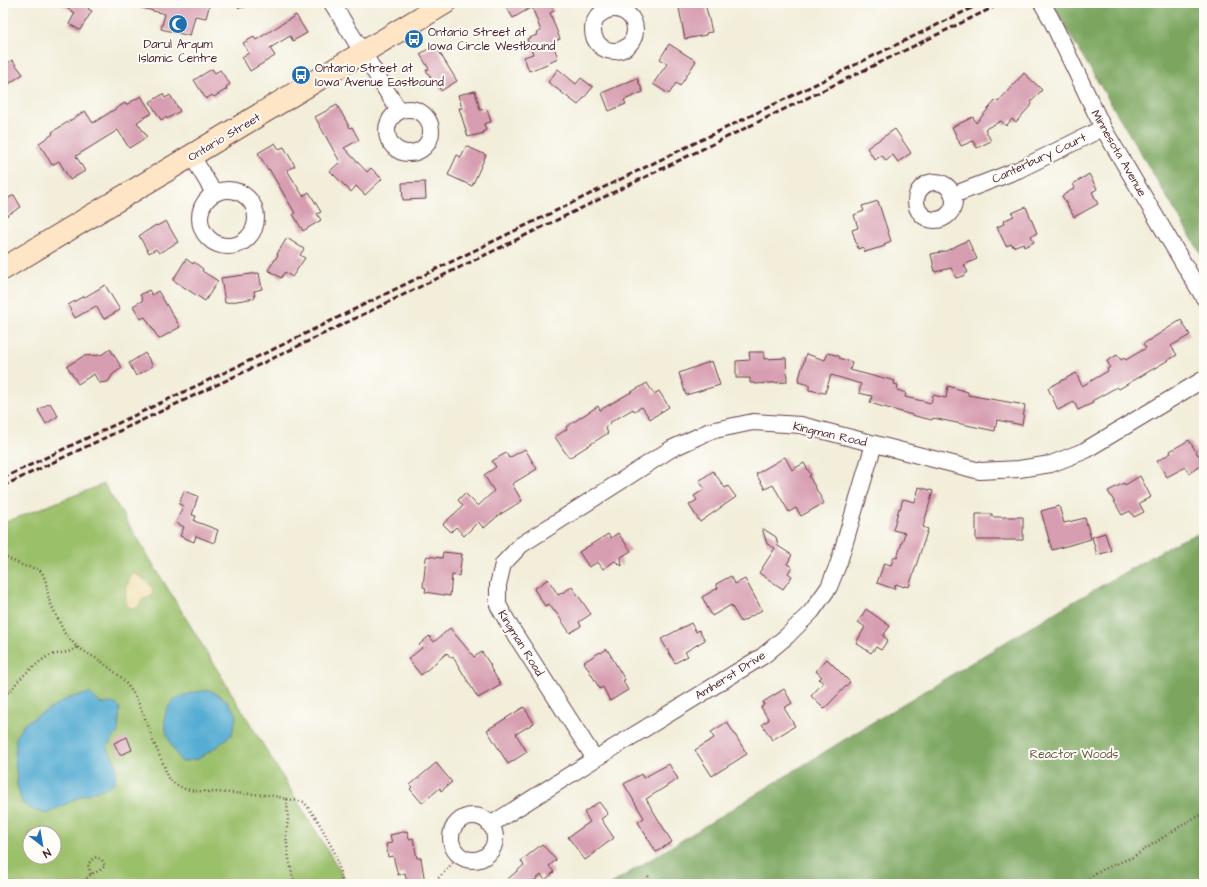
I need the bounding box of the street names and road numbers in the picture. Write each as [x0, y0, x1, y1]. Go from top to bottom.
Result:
street label: Minnesota Avenue [1087, 107, 1151, 200]
street label: Ontario Street [185, 109, 264, 166]
street label: Canterbury Court [989, 129, 1090, 189]
street label: Kingman Road [791, 418, 868, 452]
street label: Kingman Road [493, 607, 548, 680]
street label: Amherst Drive [692, 647, 769, 704]

